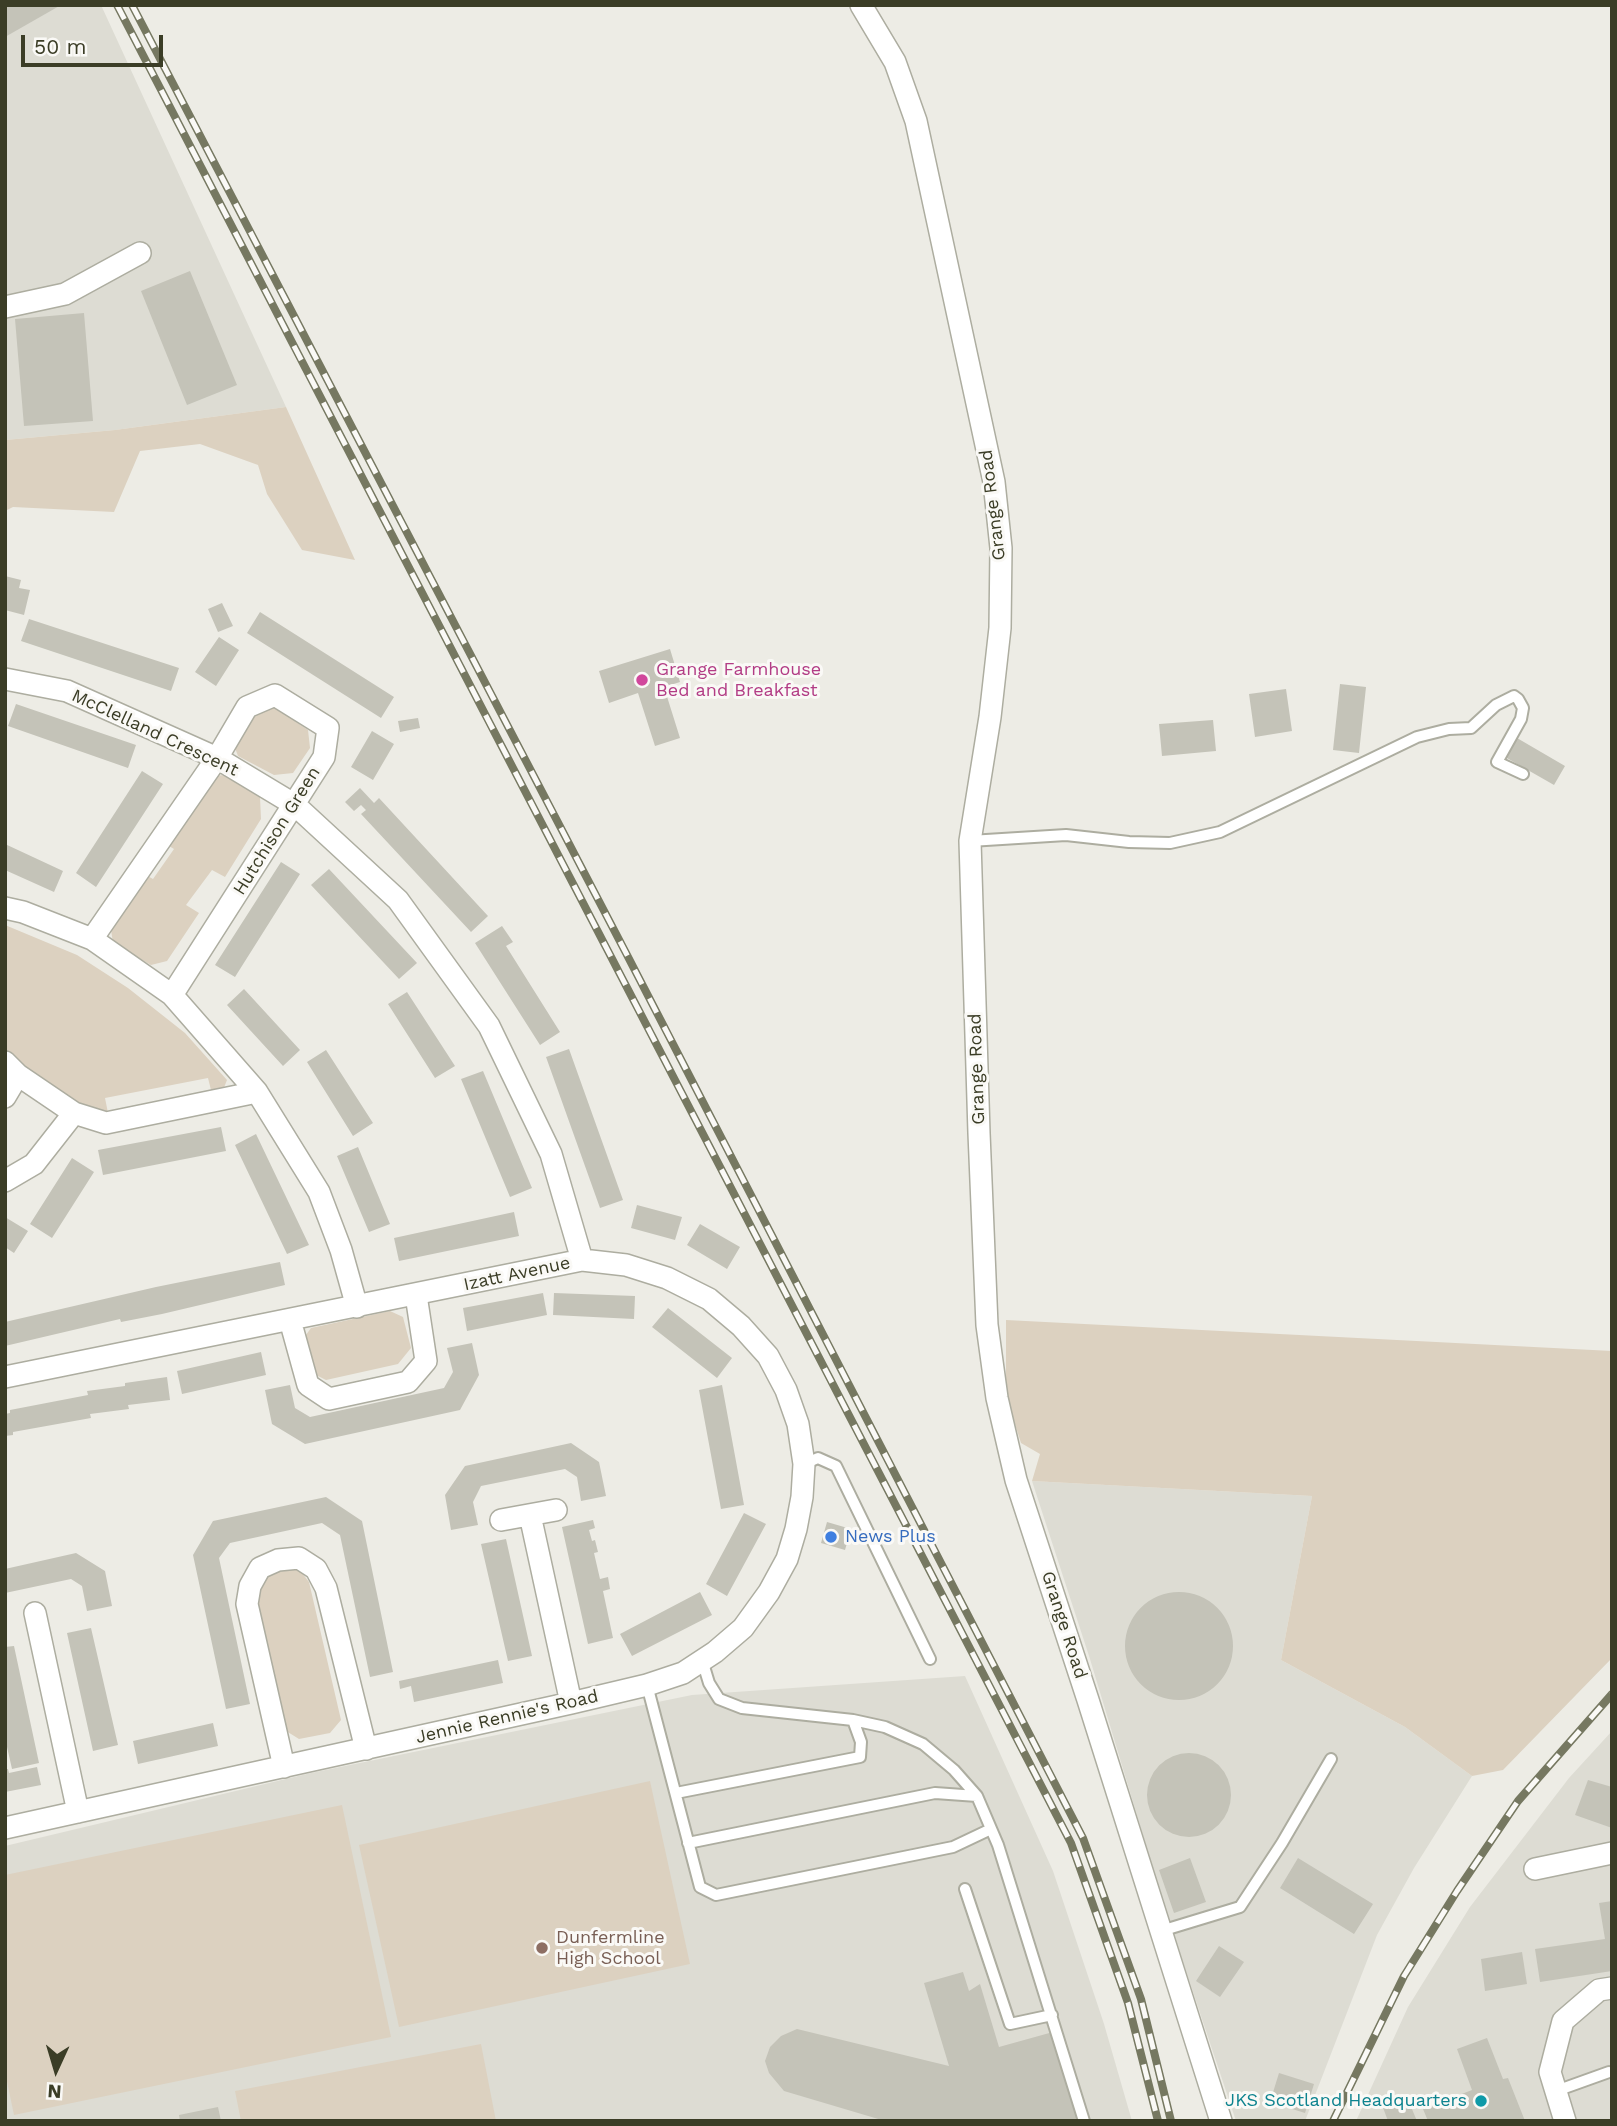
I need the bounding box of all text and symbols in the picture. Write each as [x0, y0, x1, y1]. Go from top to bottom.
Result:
scale bar [24, 21, 166, 65]
text: 50 m [34, 34, 86, 59]
street label: Grange Road [975, 448, 1011, 562]
place label: Grange Farmhouse Bed and Breakfast [656, 659, 821, 702]
marker: Grange Farmhouse Bed and Breakfast [634, 672, 650, 688]
street label: McClelland Crescent [68, 685, 242, 781]
street label: Hutchison Green [229, 763, 325, 899]
street label: Grange Road [964, 1013, 990, 1125]
street label: Izatt Avenue [462, 1252, 572, 1296]
place label: News Plus [845, 1526, 936, 1548]
marker: News Plus [823, 1529, 839, 1545]
street label: Grange Road [1037, 1569, 1091, 1681]
street label: Jennie Rennie's Road [414, 1685, 600, 1749]
place label: Dunfermline High School [556, 1927, 665, 1969]
marker: Dunfermline High School [534, 1940, 550, 1956]
north arrow [21, 2035, 91, 2105]
text: N [47, 2079, 62, 2103]
place label: JKS Scotland Headquarters [1225, 2090, 1467, 2112]
marker: JKS Scotland Headquarters [1473, 2093, 1489, 2109]

